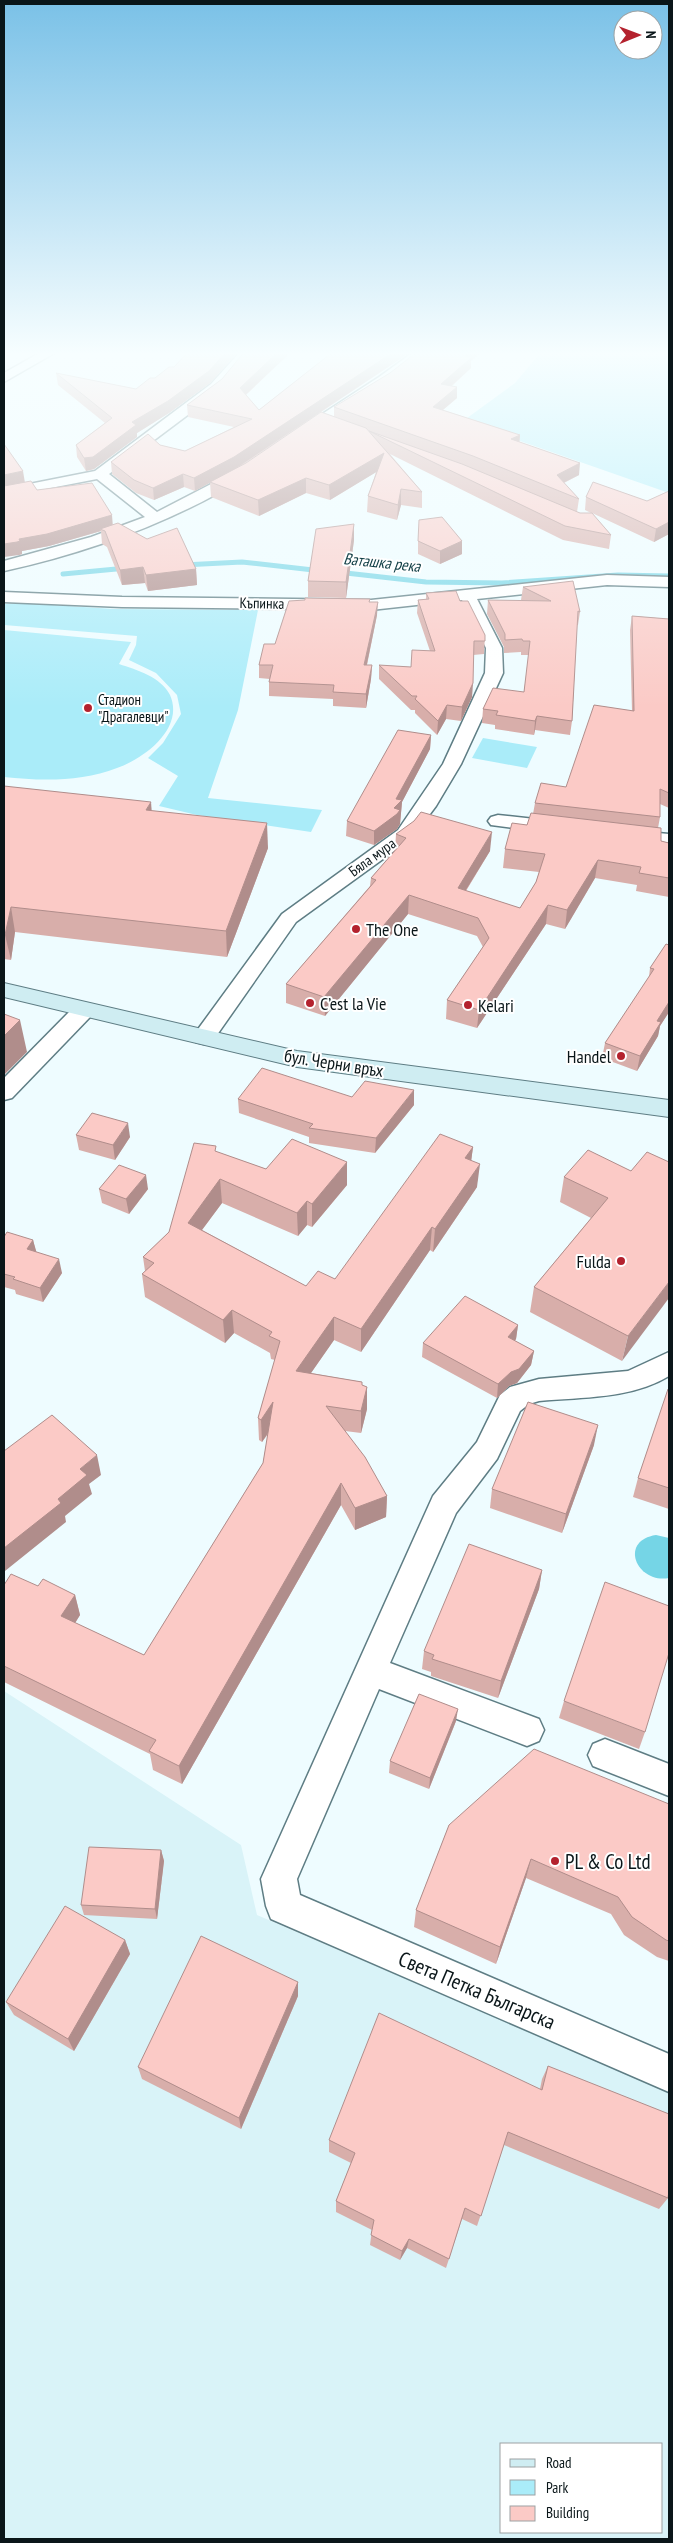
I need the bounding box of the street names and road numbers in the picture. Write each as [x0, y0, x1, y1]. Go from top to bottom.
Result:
street label: Къпинка [239, 593, 285, 613]
street label: Бяла мура [345, 834, 399, 880]
street label: бул. Черни връх [283, 1044, 386, 1082]
street label: Света Петка Българска [395, 1945, 559, 2035]

